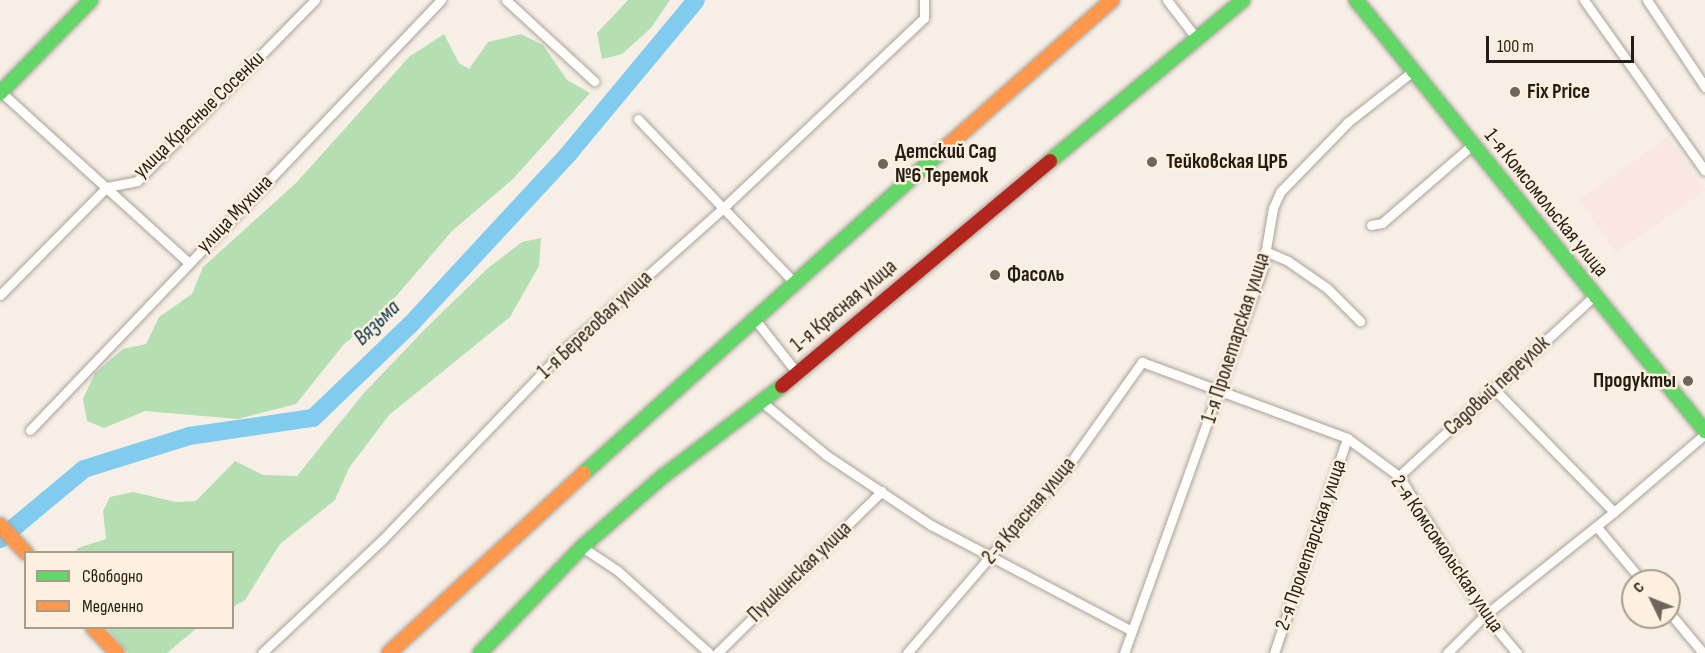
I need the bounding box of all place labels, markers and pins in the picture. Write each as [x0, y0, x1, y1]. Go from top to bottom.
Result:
place label: Fix Price [1527, 79, 1590, 105]
marker: Fix Price [1508, 85, 1522, 99]
place label: Детский Сад №6 Теремок [895, 139, 997, 189]
place label: Тейковская ЦРБ [1166, 149, 1288, 175]
marker: Тейковская ЦРБ [1143, 153, 1161, 171]
marker: Детский Сад №6 Теремок [876, 157, 890, 171]
place label: Фасоль [1007, 262, 1064, 288]
marker: Фасоль [988, 268, 1002, 282]
place label: Продукты [1593, 368, 1676, 394]
marker: Продукты [1681, 374, 1695, 388]

